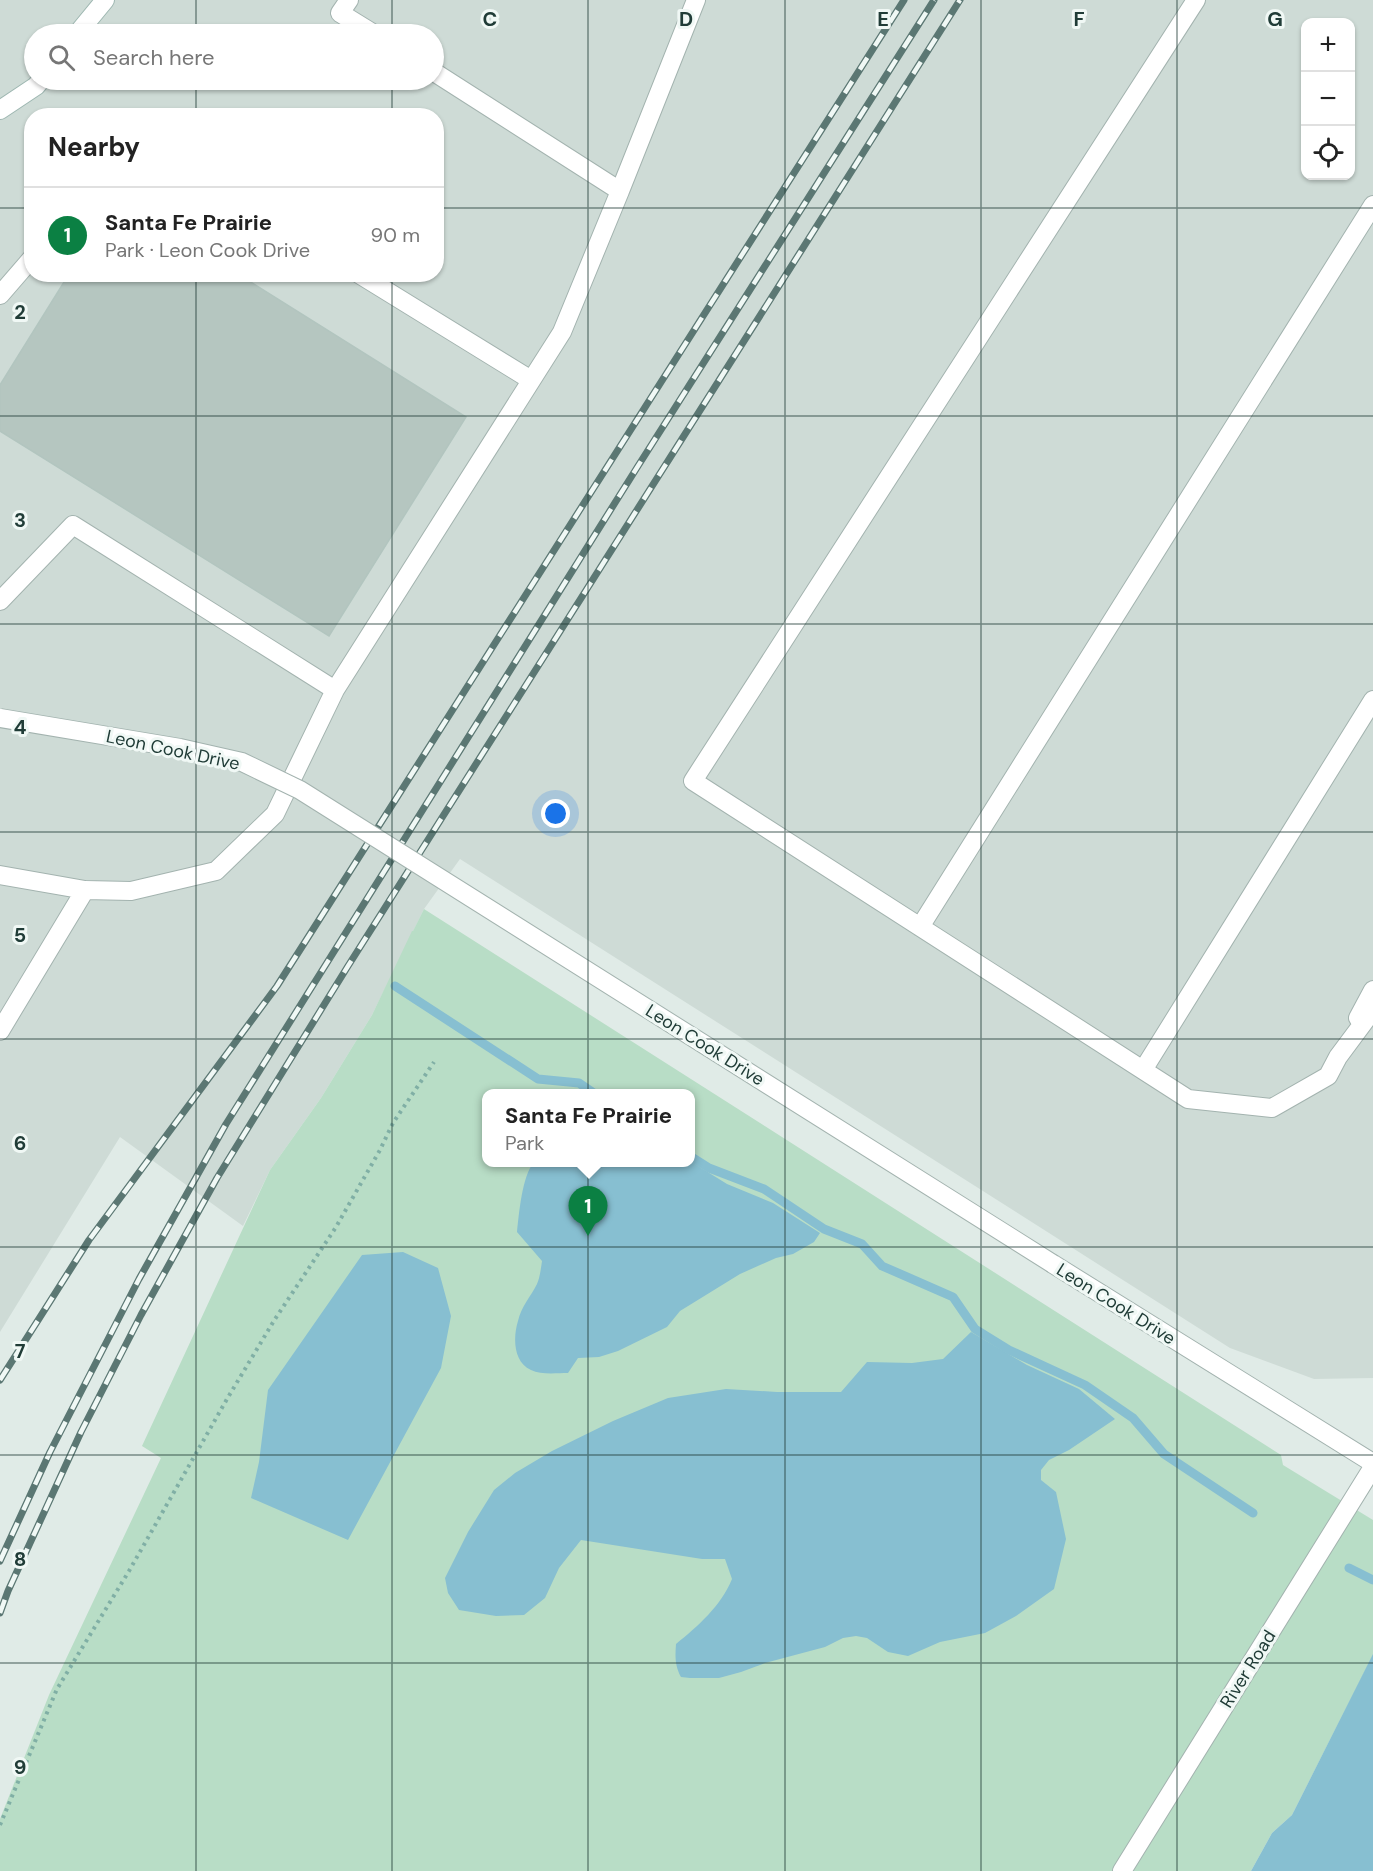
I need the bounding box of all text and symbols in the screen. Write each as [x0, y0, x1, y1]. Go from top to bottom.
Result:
text: C [483, 6, 497, 32]
text: D [679, 6, 693, 32]
text: E [877, 6, 889, 32]
text: F [1073, 6, 1085, 32]
text: G [1267, 6, 1283, 32]
map controls [1301, 18, 1355, 180]
button: + [1301, 18, 1355, 72]
search box [24, 24, 444, 90]
icon: search [45, 41, 78, 74]
text: Search here [93, 43, 214, 72]
button: − [1301, 72, 1355, 126]
button: locate [1301, 126, 1355, 180]
text: Nearby [48, 130, 140, 164]
text: Santa Fe Prairie [105, 208, 272, 237]
text: 1 [64, 222, 71, 248]
text: 90 m [371, 222, 420, 248]
text: Park · Leon Cook Drive [105, 237, 310, 263]
text: 2 [14, 299, 26, 325]
text: 3 [14, 507, 26, 533]
text: 4 [14, 714, 27, 740]
street label: Leon Cook Drive [104, 724, 242, 776]
your location [541, 799, 570, 828]
text: 5 [14, 922, 26, 948]
street label: Leon Cook Drive [641, 999, 769, 1091]
popup [482, 1089, 695, 1167]
text: Santa Fe Prairie [505, 1101, 672, 1130]
text: 6 [14, 1130, 26, 1156]
text: Park [505, 1130, 544, 1156]
pin: 1 [568, 1186, 608, 1236]
street label: Leon Cook Drive [1052, 1258, 1180, 1350]
text: 7 [15, 1338, 26, 1364]
text: 8 [14, 1546, 26, 1572]
street label: River Road [1215, 1625, 1281, 1713]
text: 9 [14, 1754, 26, 1780]

